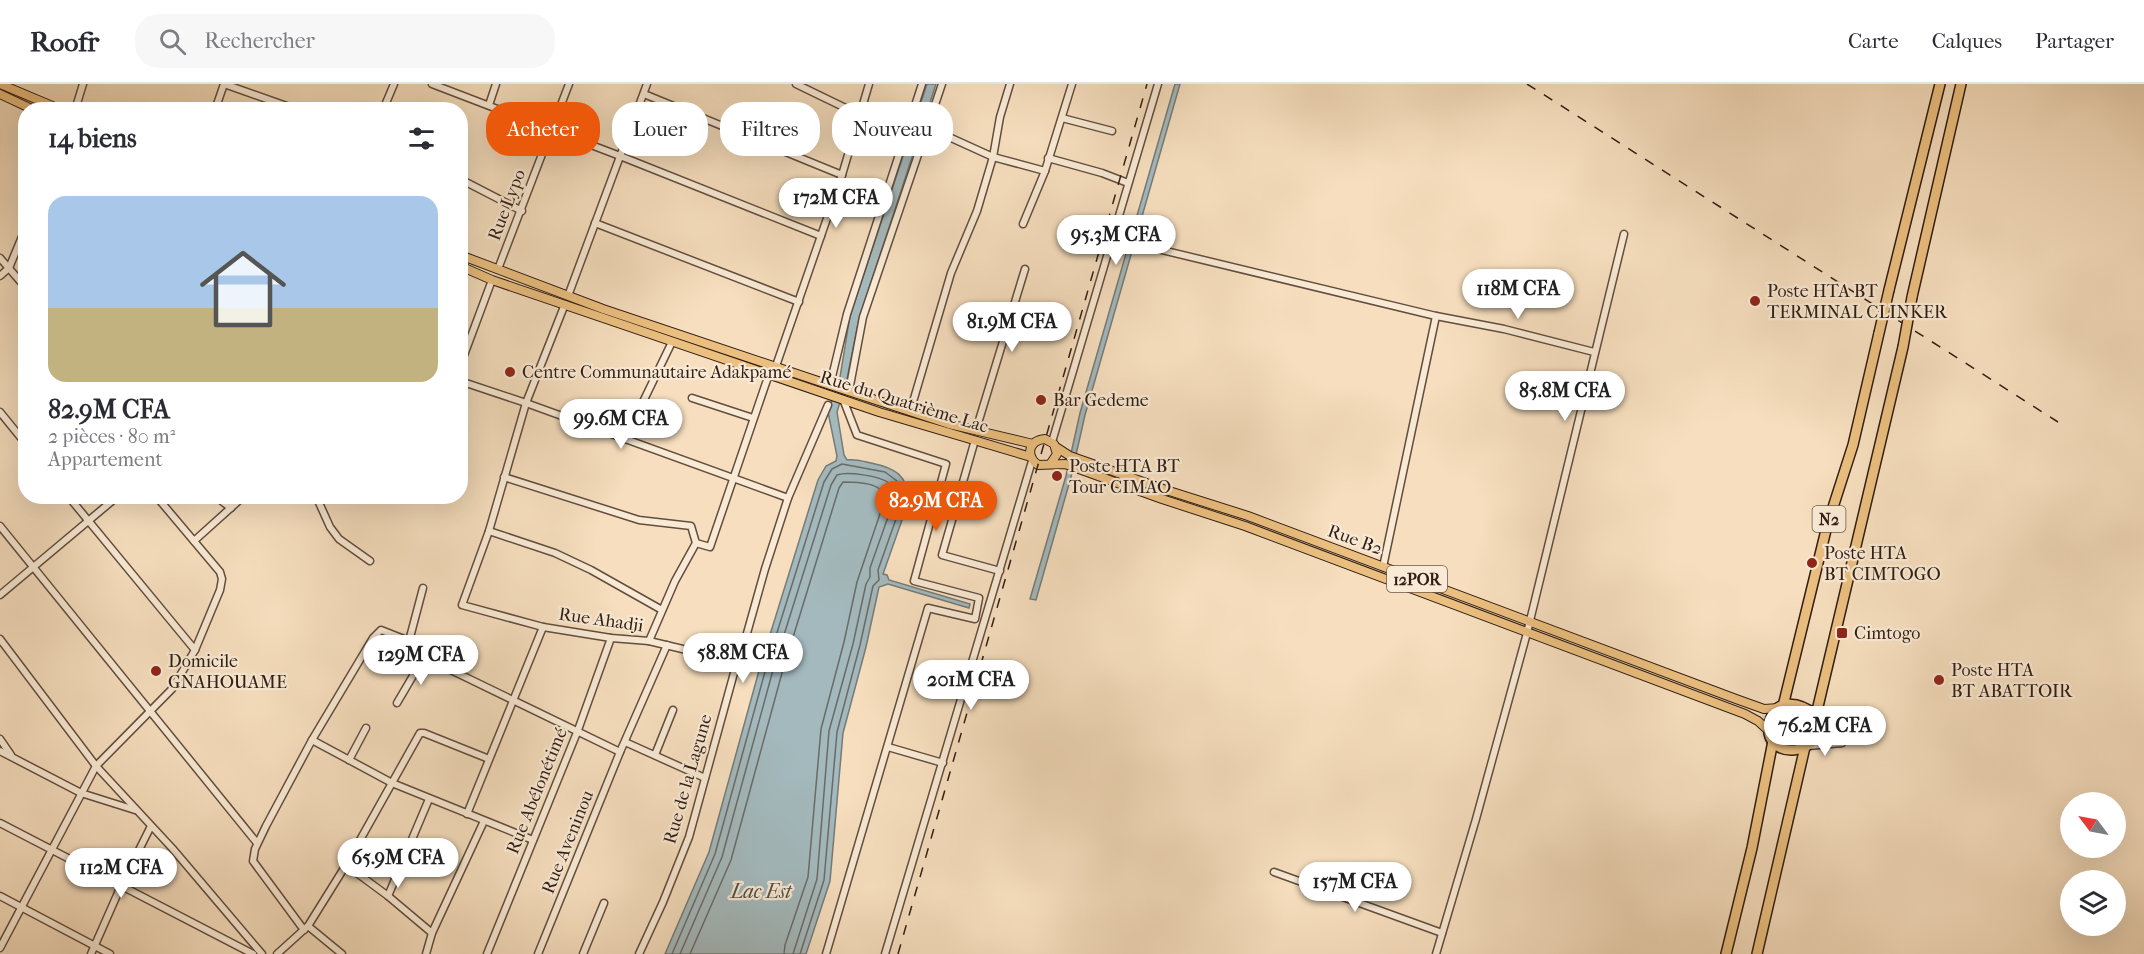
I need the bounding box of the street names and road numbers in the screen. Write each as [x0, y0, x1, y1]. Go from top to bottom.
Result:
street label: Rue Lypo [484, 166, 530, 244]
street label: Rue du Quatrième Lac [817, 366, 991, 438]
road number: N2 [1812, 506, 1846, 532]
street label: Rue B2 [1325, 520, 1385, 560]
road number: 12POR [1387, 566, 1447, 592]
street label: Rue Ahadji [557, 604, 645, 636]
street label: Rue de la Lagune [659, 712, 717, 846]
street label: Rue Abélonétimé [502, 725, 572, 857]
street label: Rue Aveninou [538, 787, 598, 897]

